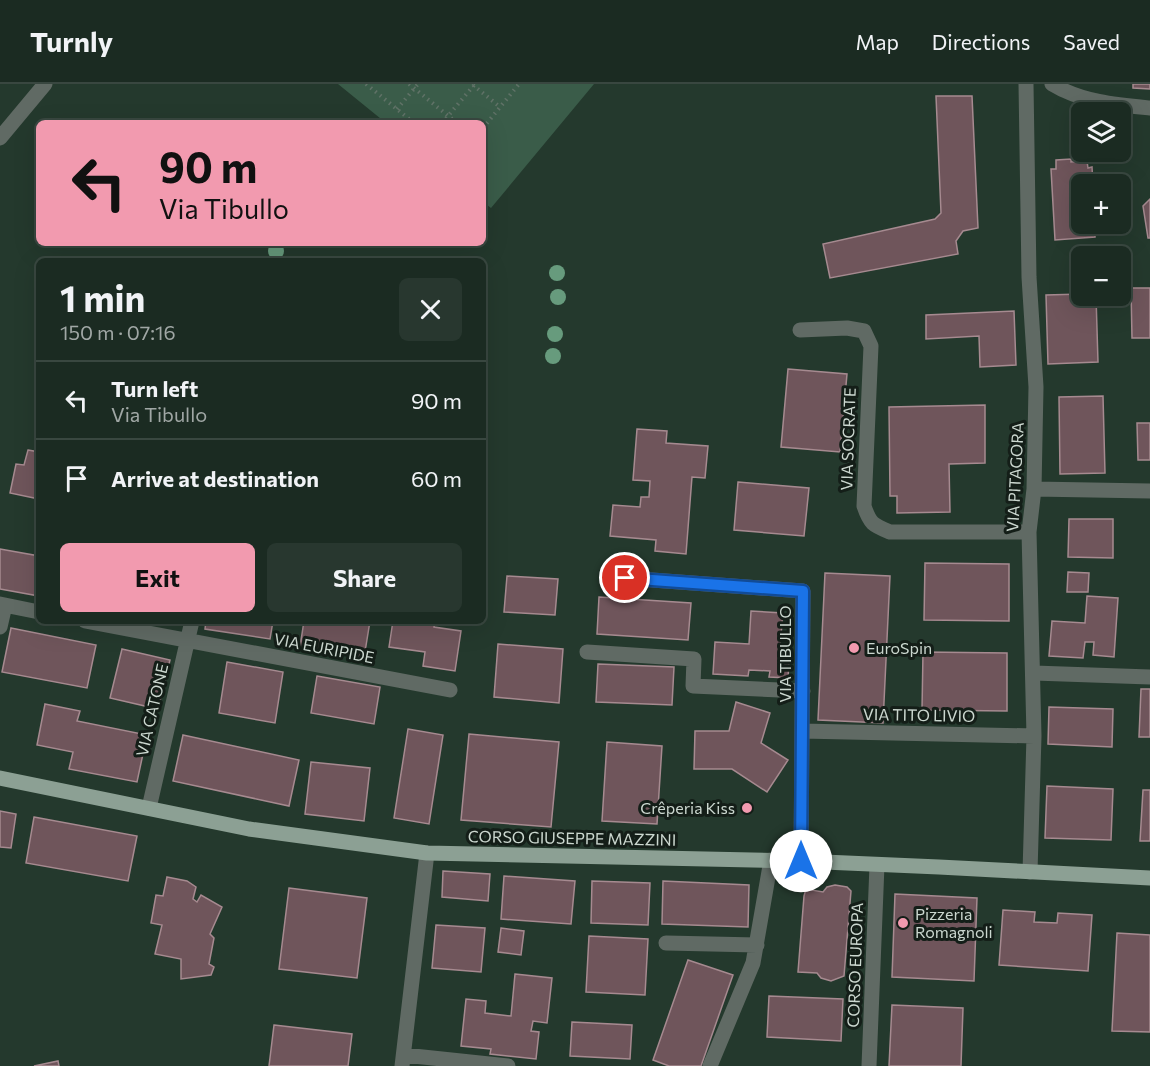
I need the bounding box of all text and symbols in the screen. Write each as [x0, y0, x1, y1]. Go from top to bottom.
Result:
text: Turnly [30, 24, 113, 58]
text: Map [856, 29, 899, 54]
text: Directions [932, 29, 1030, 54]
text: Saved [1063, 29, 1120, 54]
map controls [1071, 102, 1131, 306]
button: layers [1071, 102, 1131, 162]
text: 90 m [159, 140, 258, 192]
icon: left [60, 144, 138, 222]
button: + [1071, 174, 1131, 234]
text: Via Tibullo [159, 192, 289, 225]
button: − [1071, 246, 1131, 306]
text: 1 min [60, 275, 145, 319]
button: close [399, 278, 462, 341]
text: 150 m · 07:16 [60, 320, 176, 344]
text: Turn left [111, 375, 198, 402]
icon: left [60, 384, 93, 417]
text: 90 m [411, 387, 462, 414]
street label: VIA SOCRATE [836, 387, 859, 491]
text: Via Tibullo [111, 402, 207, 426]
street label: VIA PITAGORA [1002, 422, 1027, 532]
icon: arrive [60, 462, 93, 495]
text: Arrive at destination [111, 465, 319, 492]
text: 60 m [411, 465, 462, 492]
button: Exit [60, 543, 255, 612]
button: Share [267, 543, 462, 612]
pin [599, 552, 650, 603]
icon: arrive [608, 561, 641, 594]
street label: VIA TIBULLO [775, 605, 794, 703]
street label: VIA EURIPIDE [272, 628, 376, 667]
place label: EuroSpin [866, 638, 932, 657]
marker: EuroSpin [847, 641, 861, 655]
street label: VIA CATONE [132, 662, 171, 758]
street label: VIA TITO LIVIO [863, 704, 975, 725]
place label: Crêperia Kiss [640, 798, 735, 817]
marker: Crêperia Kiss [740, 801, 754, 815]
street label: CORSO GIUSEPPE MAZZINI [468, 826, 676, 849]
position arrow [769, 829, 833, 893]
street label: CORSO EUROPA [843, 902, 866, 1028]
place label: Pizzeria Romagnoli [915, 904, 993, 941]
marker: Pizzeria Romagnoli [896, 916, 910, 930]

